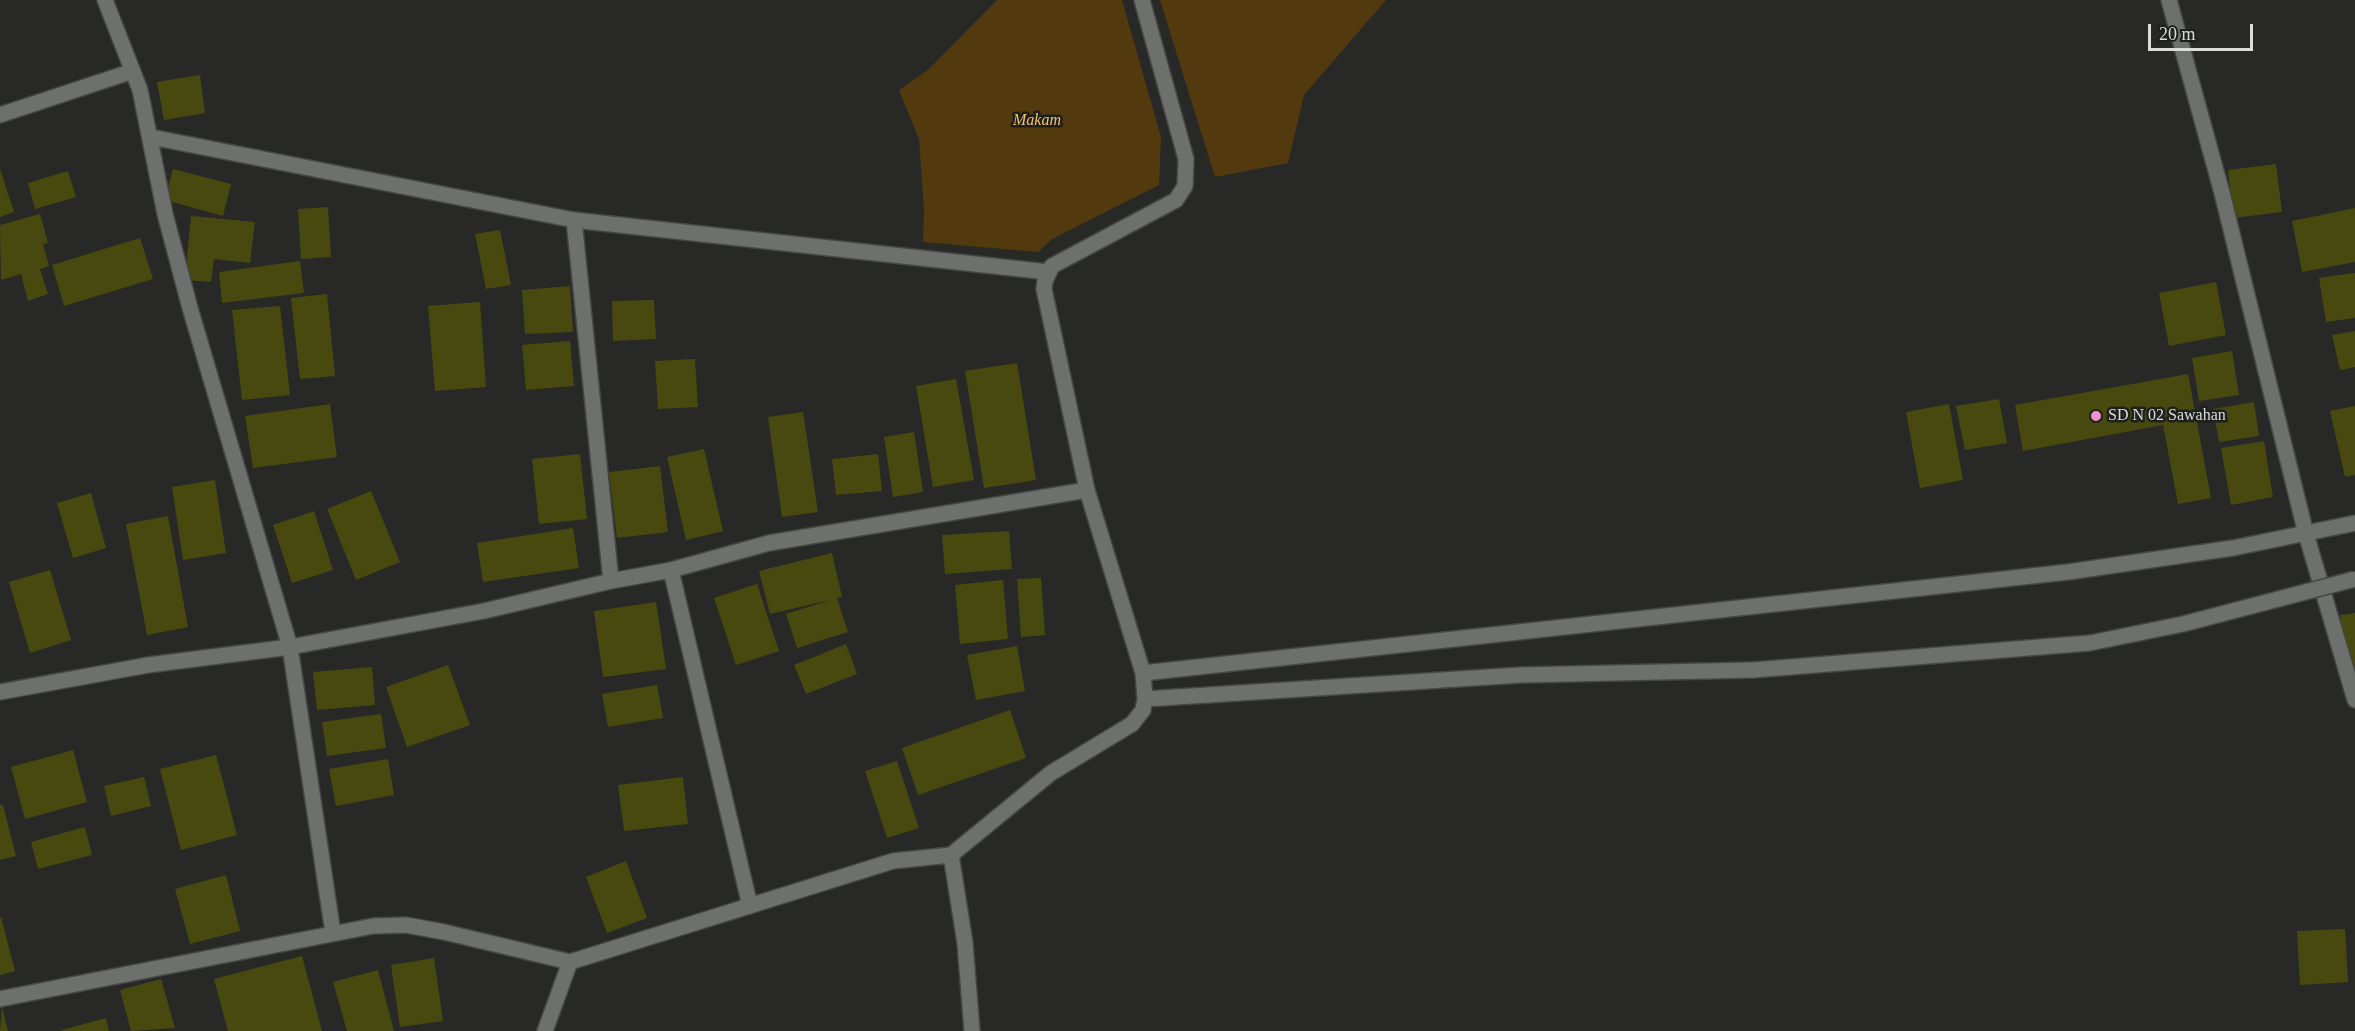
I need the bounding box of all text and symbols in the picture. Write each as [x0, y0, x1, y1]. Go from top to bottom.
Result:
scale bar [2151, 12, 2256, 50]
text: 20 m [2159, 24, 2196, 44]
park label: Makam [1013, 111, 1061, 131]
place label: SD N 02 Sawahan [2108, 406, 2226, 426]
marker: SD N 02 Sawahan [2089, 409, 2103, 423]

